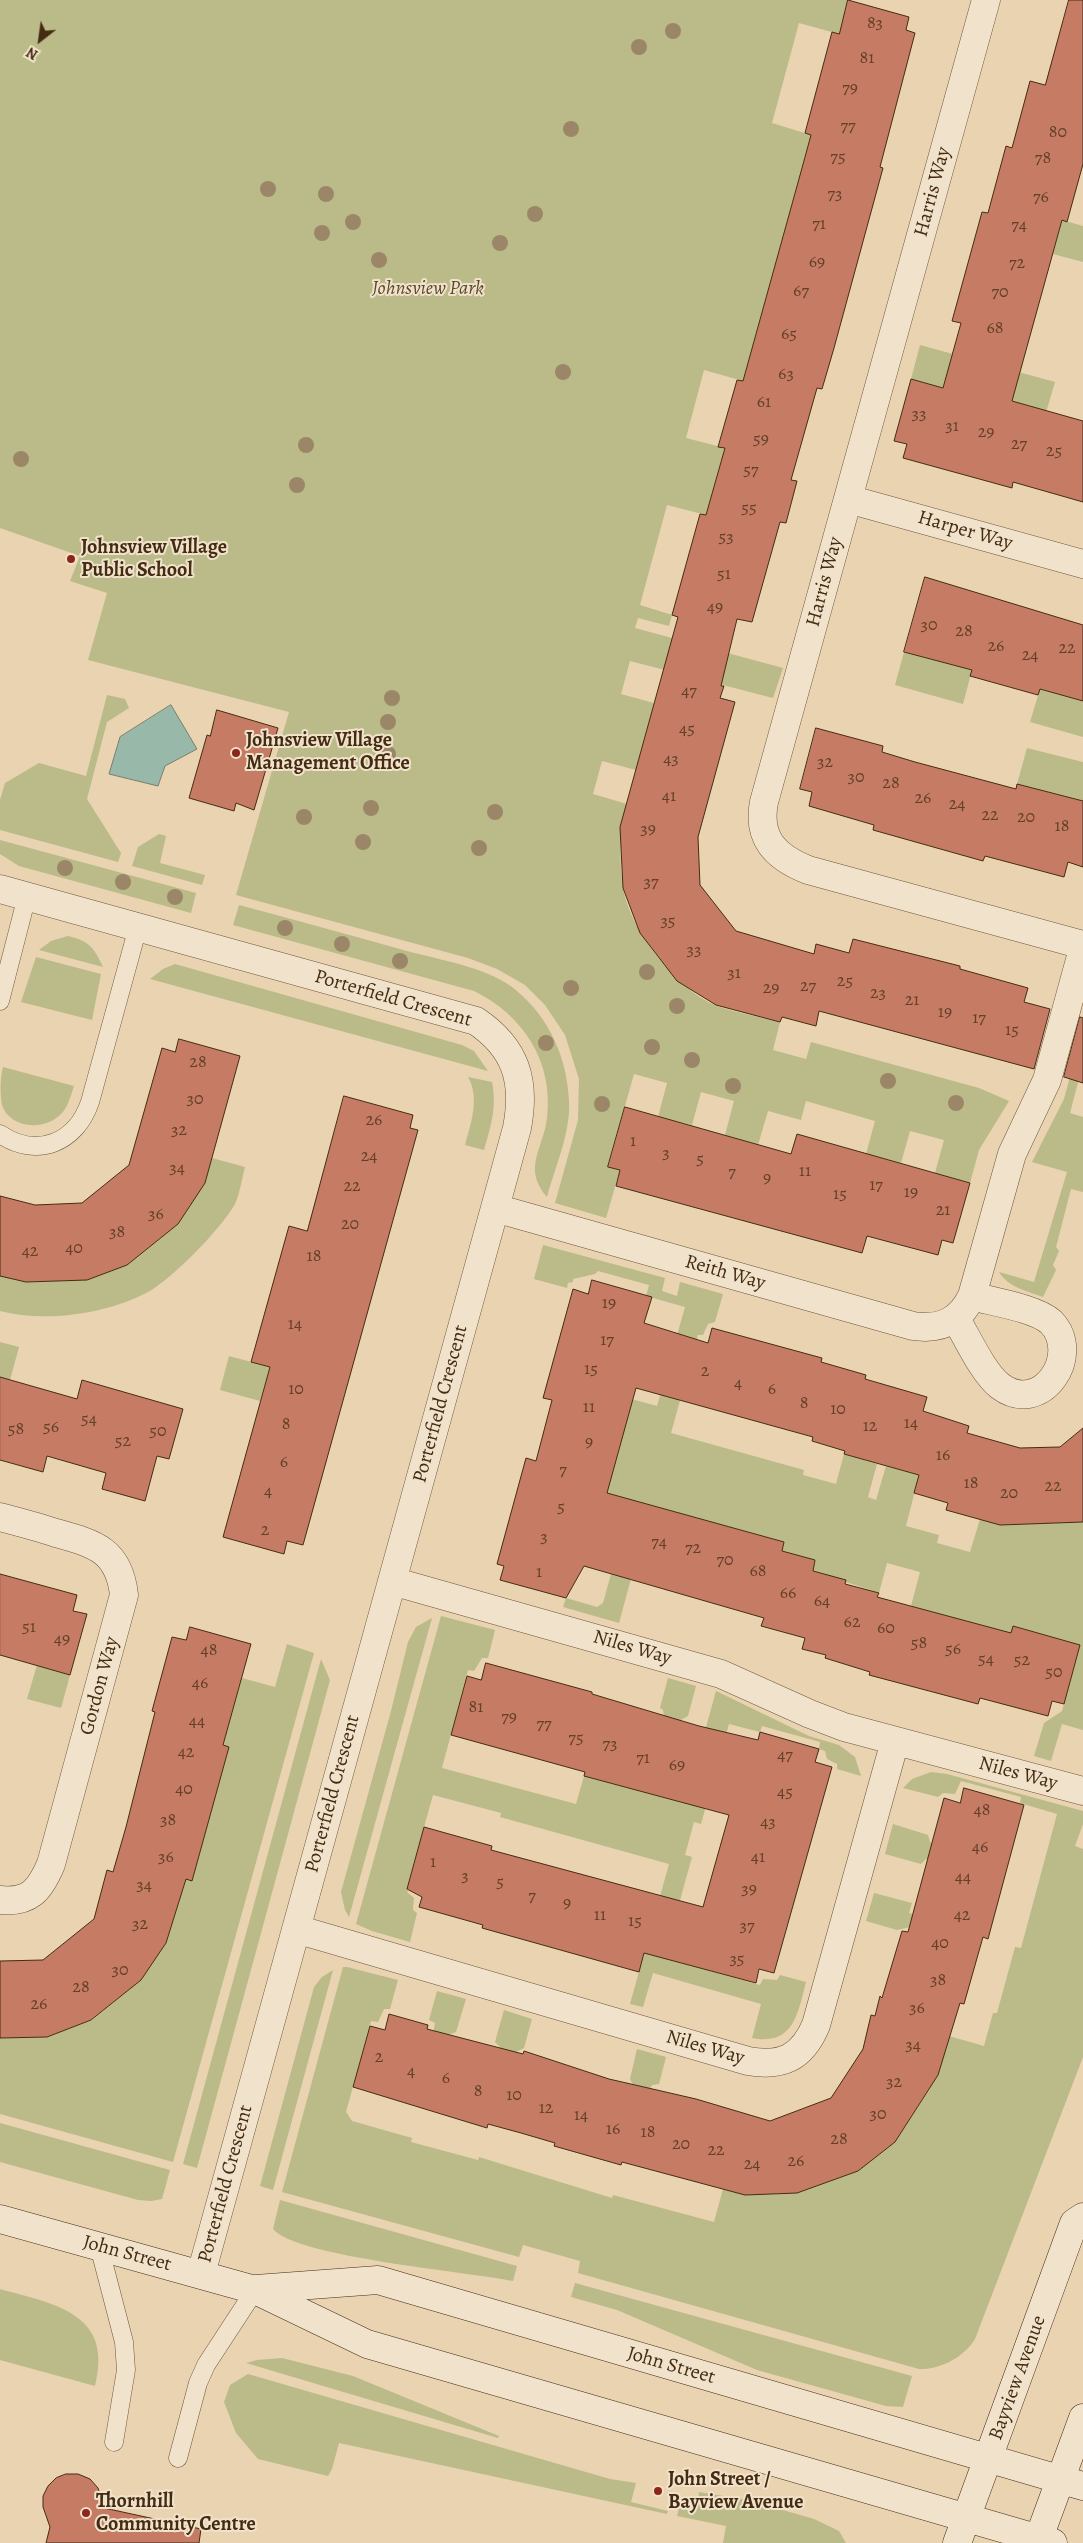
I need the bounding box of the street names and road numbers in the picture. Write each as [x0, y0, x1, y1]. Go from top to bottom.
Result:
street label: Harris Way [910, 145, 956, 239]
street label: Harper Way [915, 506, 1015, 556]
street label: Harris Way [802, 535, 848, 629]
street label: Porterfield Crescent [312, 965, 474, 1033]
street label: Reith Way [682, 1250, 768, 1296]
street label: Porterfield Crescent [408, 1322, 474, 1486]
street label: Niles Way [590, 1625, 674, 1671]
street label: Gordon Way [75, 1634, 125, 1738]
street label: Porterfield Crescent [300, 1712, 366, 1876]
street label: Niles Way [976, 1752, 1060, 1796]
street label: Niles Way [663, 2025, 747, 2071]
street label: Porterfield Crescent [193, 2102, 259, 2266]
street label: John Street [80, 2231, 174, 2277]
street label: Bayview Avenue [984, 2312, 1052, 2444]
street label: John Street [624, 2342, 718, 2390]

